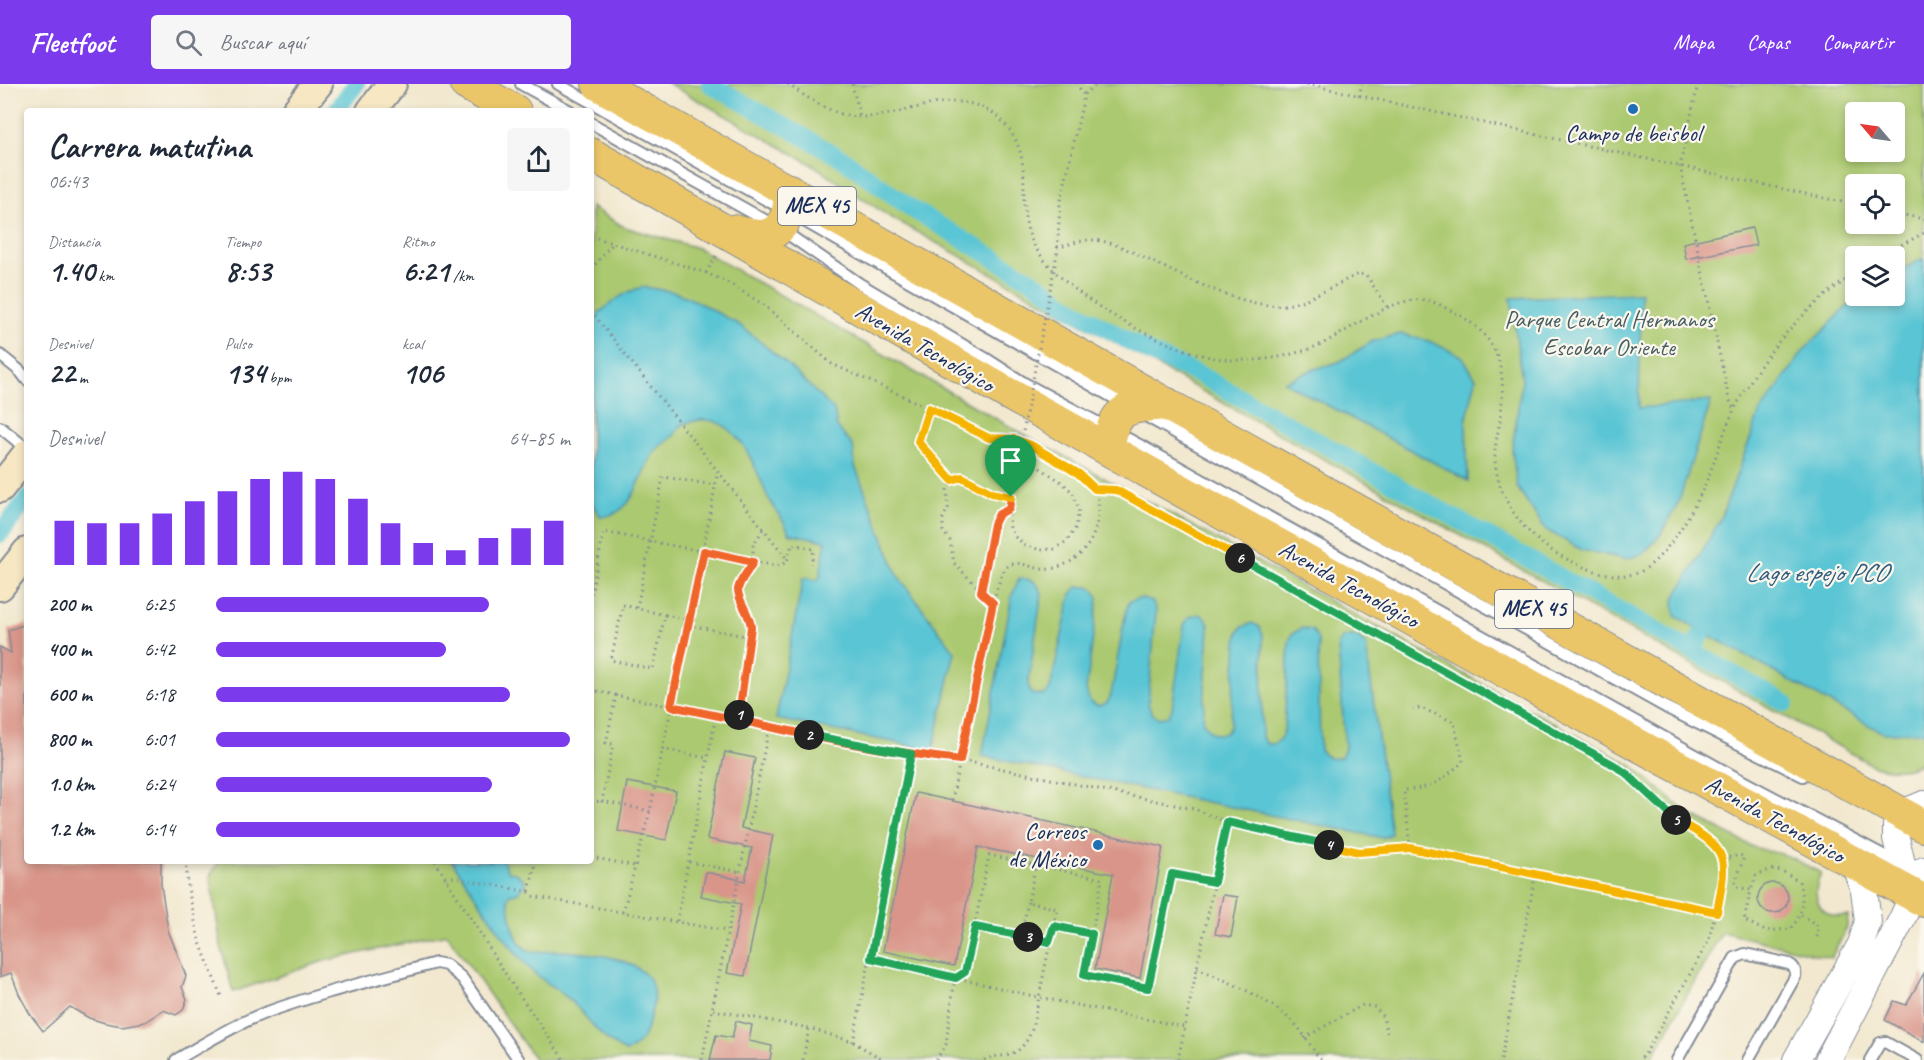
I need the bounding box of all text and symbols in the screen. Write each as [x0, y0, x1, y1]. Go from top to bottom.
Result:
search box [151, 15, 571, 69]
text: Fleetfoot [30, 25, 115, 60]
icon: search [172, 26, 205, 59]
text: Buscar aquí [220, 28, 306, 56]
text: Mapa [1673, 29, 1714, 55]
text: Capas [1747, 29, 1790, 55]
text: Compartir [1823, 29, 1894, 55]
marker: Campo de beisbol [1626, 102, 1640, 116]
north arrow [1845, 102, 1905, 162]
map controls [1845, 102, 1905, 306]
place label: Campo de beisbol [1565, 118, 1705, 148]
text: Carrera matutina [48, 125, 251, 167]
button: share [507, 128, 570, 191]
text: 06:43 [48, 169, 88, 194]
button: locate [1845, 174, 1905, 234]
road number: MEX 45 [778, 187, 856, 225]
text: Distancia [48, 232, 101, 252]
text: Tiempo [225, 232, 261, 252]
text: Ritmo [402, 232, 434, 252]
button: layers [1845, 246, 1905, 306]
text: 1.40 [48, 252, 94, 290]
text: 8:53 [225, 252, 271, 290]
text: 6:21 [402, 252, 449, 290]
text: km [94, 266, 114, 286]
text: /km [449, 266, 474, 286]
street label: Avenida Tecnológico [850, 295, 1002, 400]
park label: Parque Central Hermanos Escobar Oriente [1504, 304, 1717, 362]
text: Desnivel [48, 334, 91, 354]
text: Pulso [225, 334, 252, 354]
text: kcal [402, 334, 423, 354]
text: 22 [48, 354, 75, 392]
text: 134 [225, 354, 266, 392]
text: 106 [402, 354, 443, 392]
text: m [75, 368, 88, 388]
text: bpm [266, 368, 291, 388]
text: Desnivel [48, 426, 102, 451]
text: 64–85 m [509, 426, 570, 451]
pin [985, 435, 1036, 497]
icon: arrive [994, 444, 1027, 477]
street label: Avenida Tecnológico [1274, 533, 1426, 636]
pin: 6 [1225, 543, 1255, 573]
text: 6 [1236, 548, 1244, 568]
water label: Lago espejo PCO [1746, 556, 1893, 589]
road number: MEX 45 [1495, 590, 1573, 628]
text: 200 m [48, 592, 91, 617]
text: 6:25 [144, 592, 175, 617]
text: 400 m [48, 637, 91, 662]
text: 6:42 [144, 637, 175, 662]
text: 600 m [48, 682, 92, 707]
text: 6:18 [144, 682, 175, 707]
pin: 1 [724, 700, 754, 730]
text: 1 [735, 705, 743, 725]
pin: 2 [794, 720, 824, 750]
text: 2 [805, 725, 813, 745]
text: 800 m [48, 727, 91, 752]
text: 6:01 [144, 727, 175, 752]
street label: Avenida Tecnológico [1700, 768, 1852, 871]
text: 1.0 km [48, 772, 95, 797]
text: 6:24 [144, 772, 175, 797]
pin: 5 [1661, 805, 1691, 835]
text: 5 [1673, 810, 1679, 830]
place label: Correos de México [1008, 816, 1089, 874]
text: 1.2 km [48, 817, 95, 842]
text: 6:14 [144, 817, 175, 842]
pin: 4 [1314, 830, 1344, 860]
text: 4 [1325, 835, 1333, 855]
marker: Correos de México [1091, 838, 1105, 852]
pin: 3 [1013, 922, 1043, 952]
text: 3 [1024, 927, 1032, 947]

